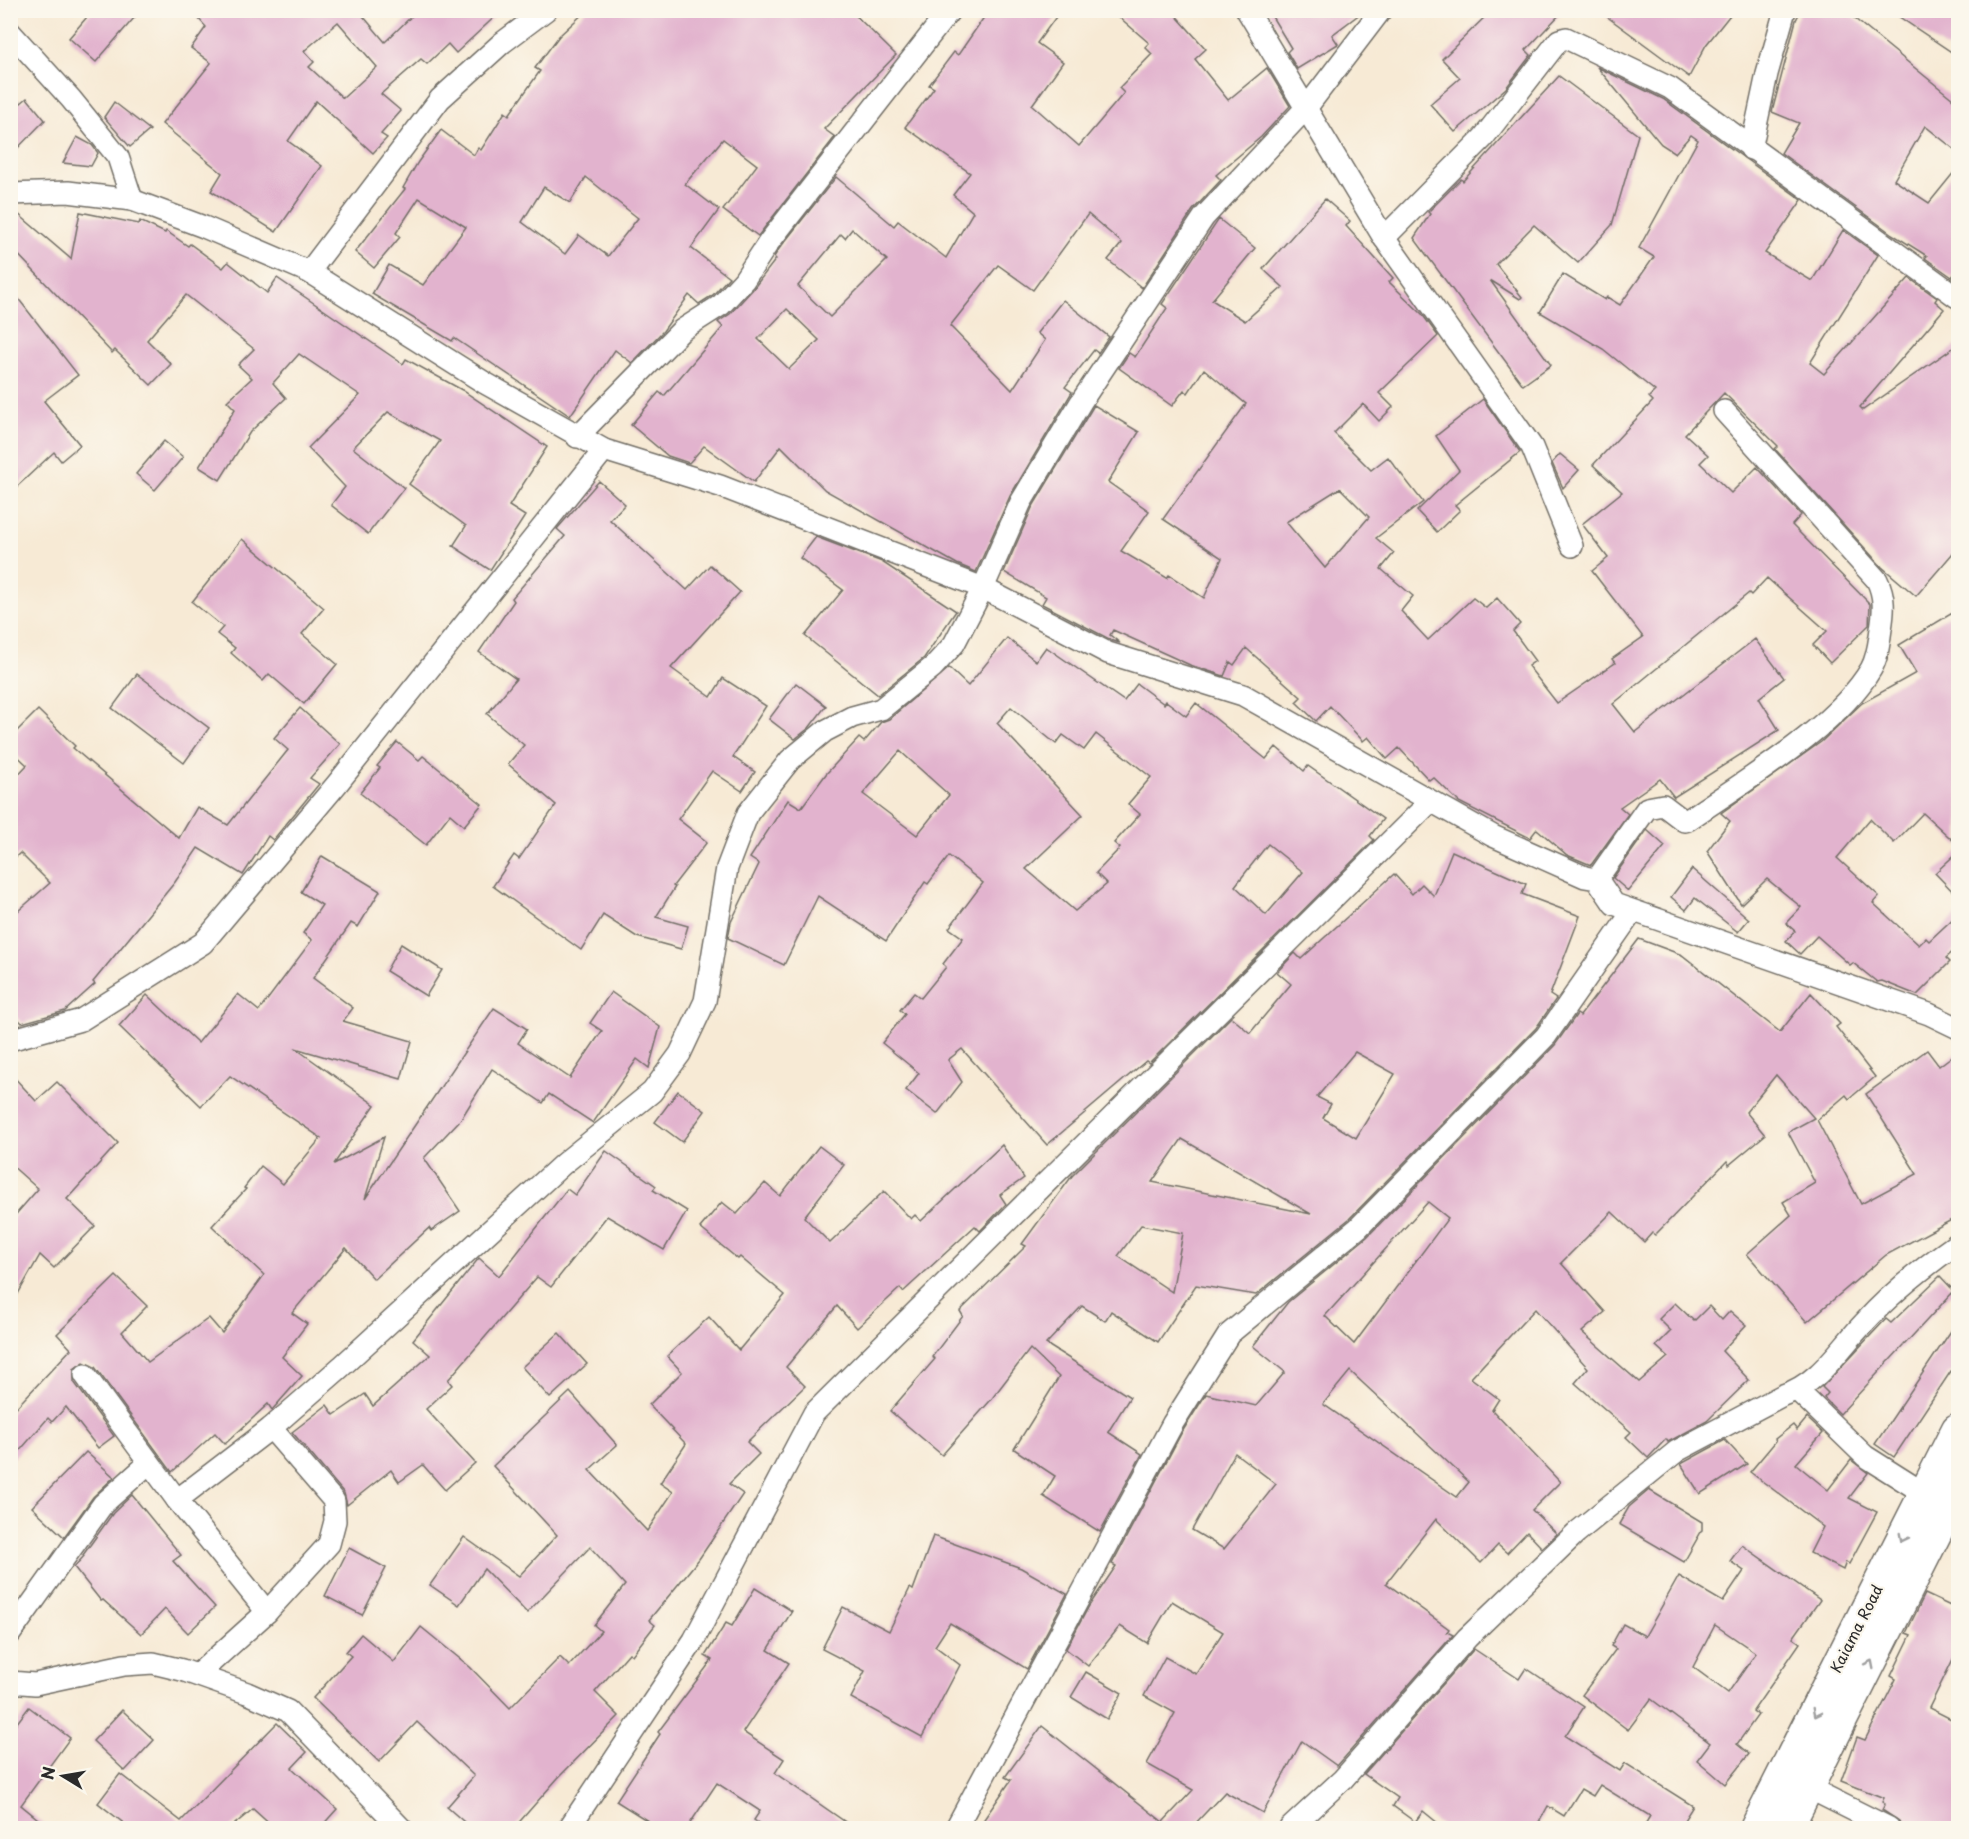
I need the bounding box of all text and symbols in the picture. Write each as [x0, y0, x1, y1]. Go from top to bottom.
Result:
one-way arrow [1899, 1532, 1910, 1543]
street label: Kaiama Road [1824, 1580, 1888, 1676]
one-way arrow [1862, 1659, 1874, 1670]
one-way arrow [1811, 1706, 1823, 1717]
north arrow [33, 1746, 93, 1806]
text: N [34, 1764, 60, 1781]

